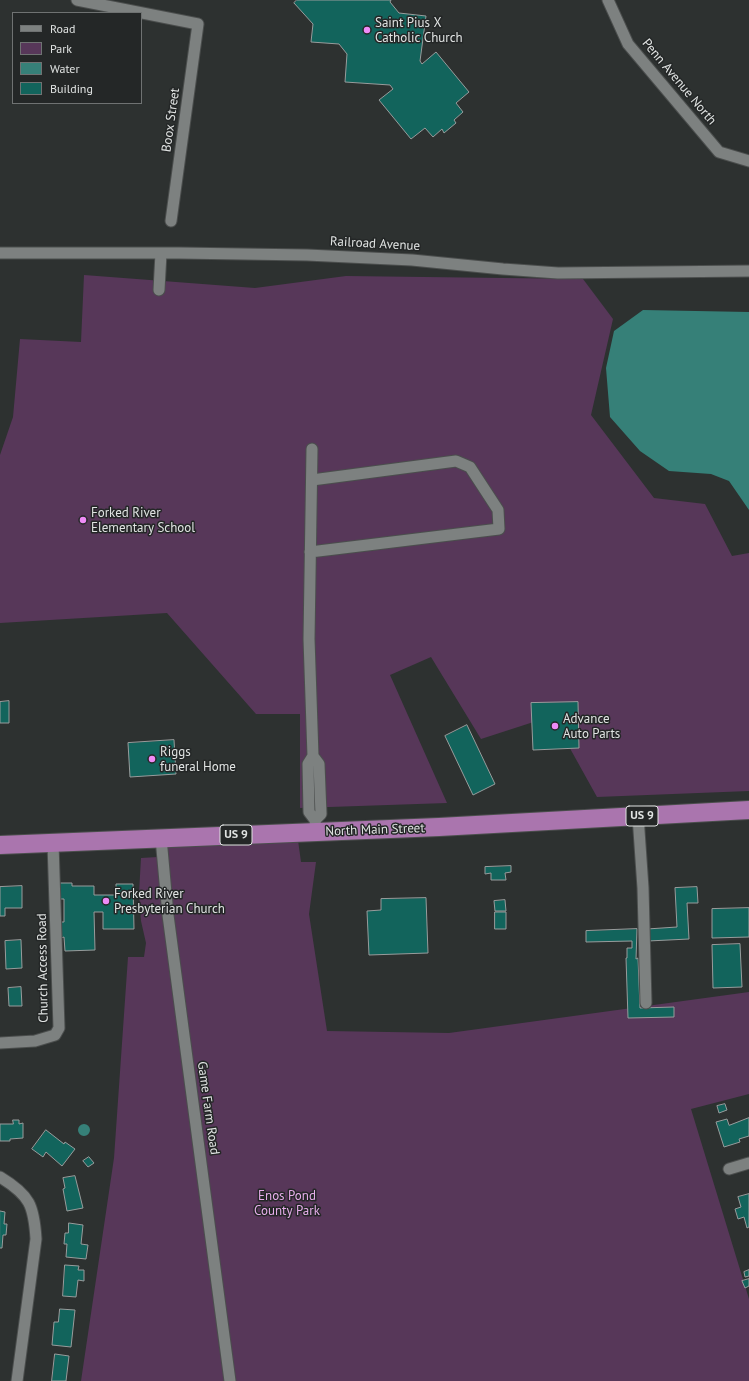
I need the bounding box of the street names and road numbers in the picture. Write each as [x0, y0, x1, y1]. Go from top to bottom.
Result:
street label: Penn Avenue North [639, 36, 719, 128]
street label: Boox Street [159, 87, 183, 153]
street label: Railroad Avenue [330, 234, 420, 254]
road number: US 9 [626, 806, 658, 826]
street label: North Main Street [325, 820, 425, 840]
road number: US 9 [220, 825, 252, 845]
street label: Church Access Road [34, 913, 52, 1023]
street label: Game Farm Road [194, 1060, 222, 1156]

